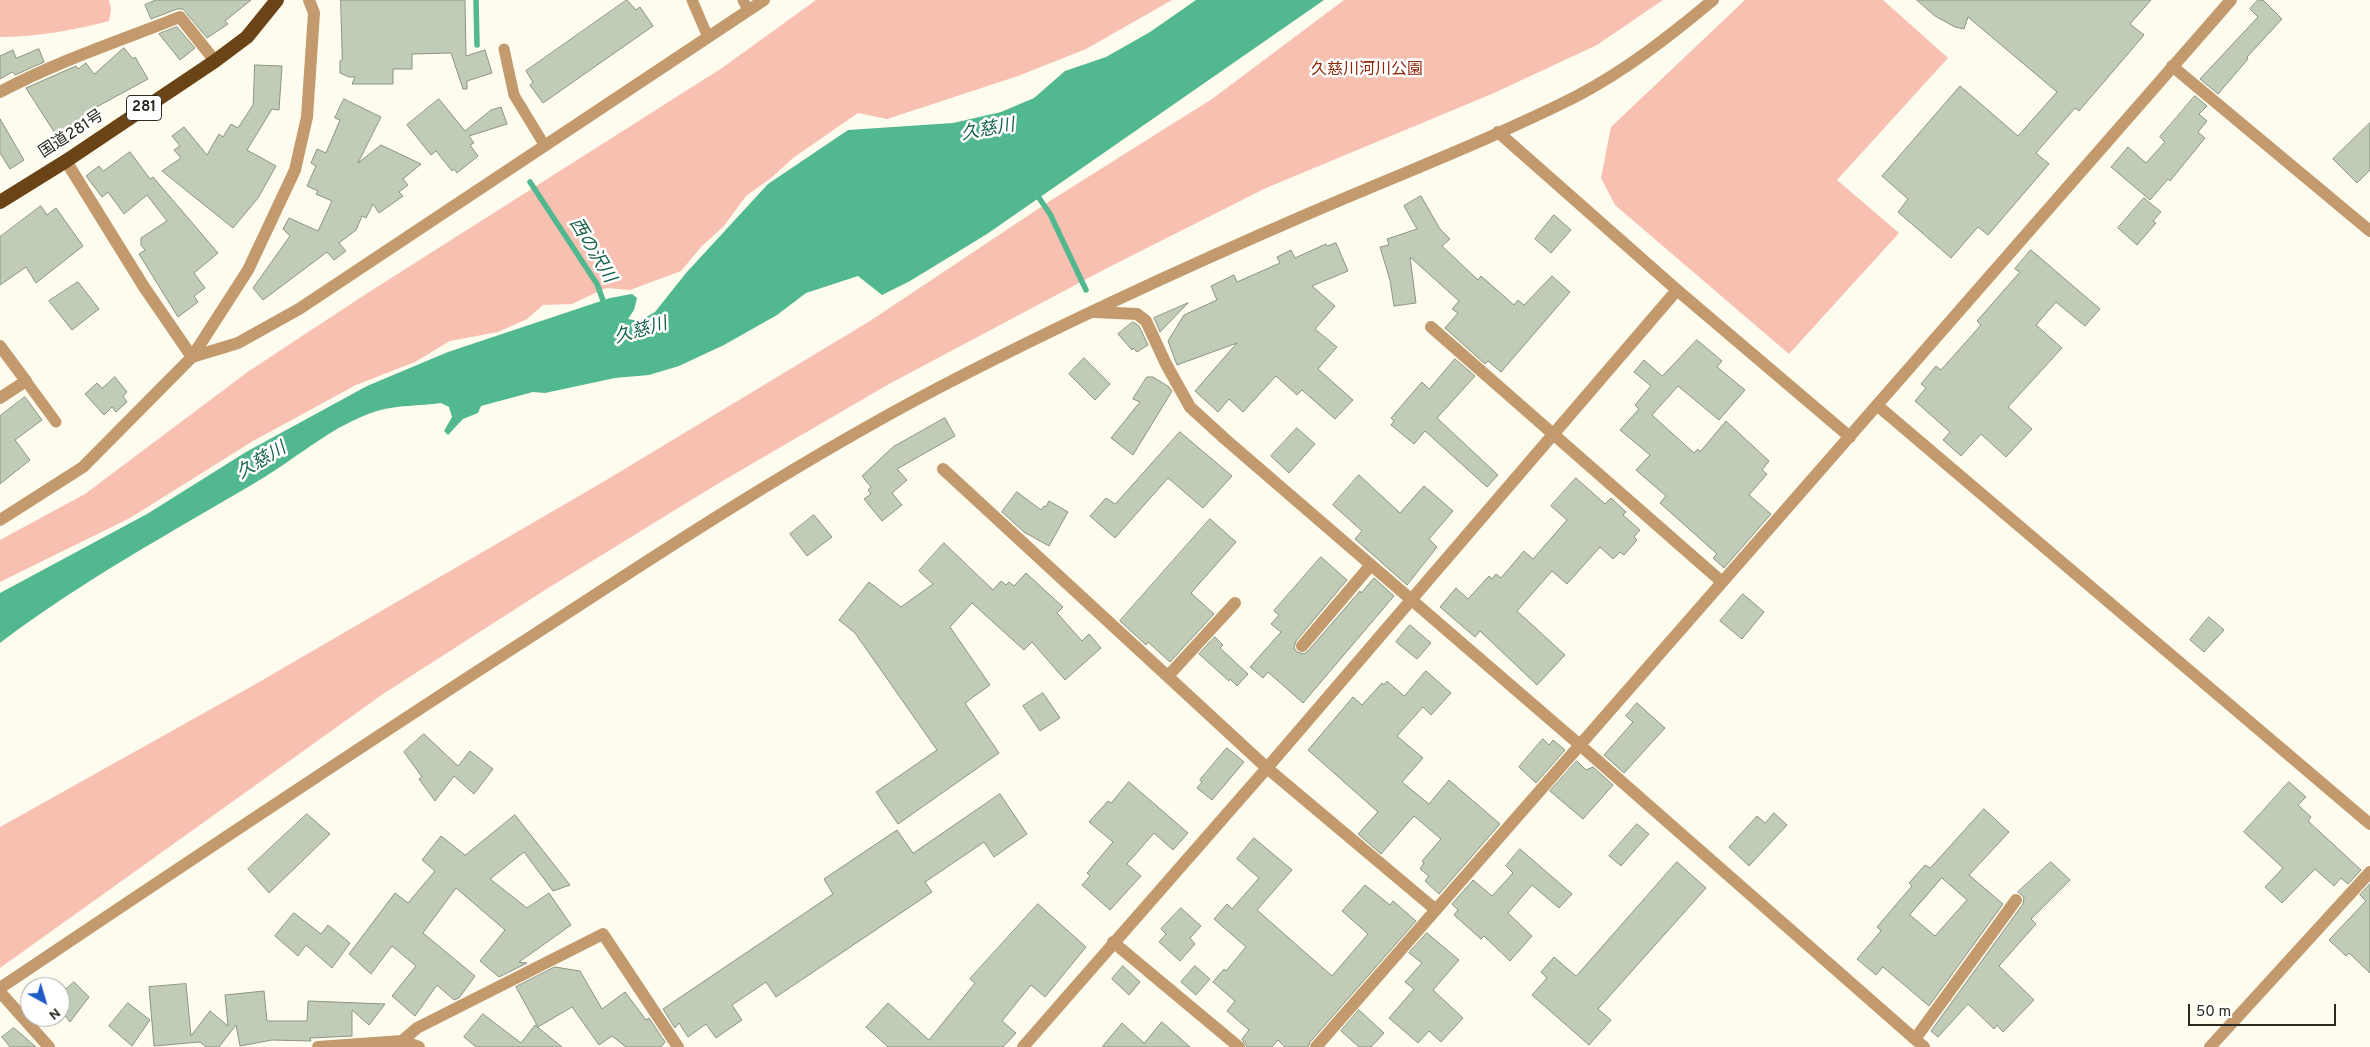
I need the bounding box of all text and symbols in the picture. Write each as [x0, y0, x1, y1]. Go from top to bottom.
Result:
park label: 久慈川河川公園 [1311, 61, 1423, 81]
road number: 281 [126, 96, 162, 120]
street label: 国道281号 [36, 107, 108, 163]
water label: 久慈川 [960, 116, 1016, 146]
water label: 西の沢川 [563, 215, 619, 287]
water label: 久慈川 [612, 314, 670, 350]
water label: 久慈川 [233, 439, 291, 485]
north arrow [20, 977, 70, 1027]
scale bar [2190, 994, 2338, 1026]
text: N [45, 1003, 63, 1023]
text: 50 m [2196, 1003, 2231, 1022]

